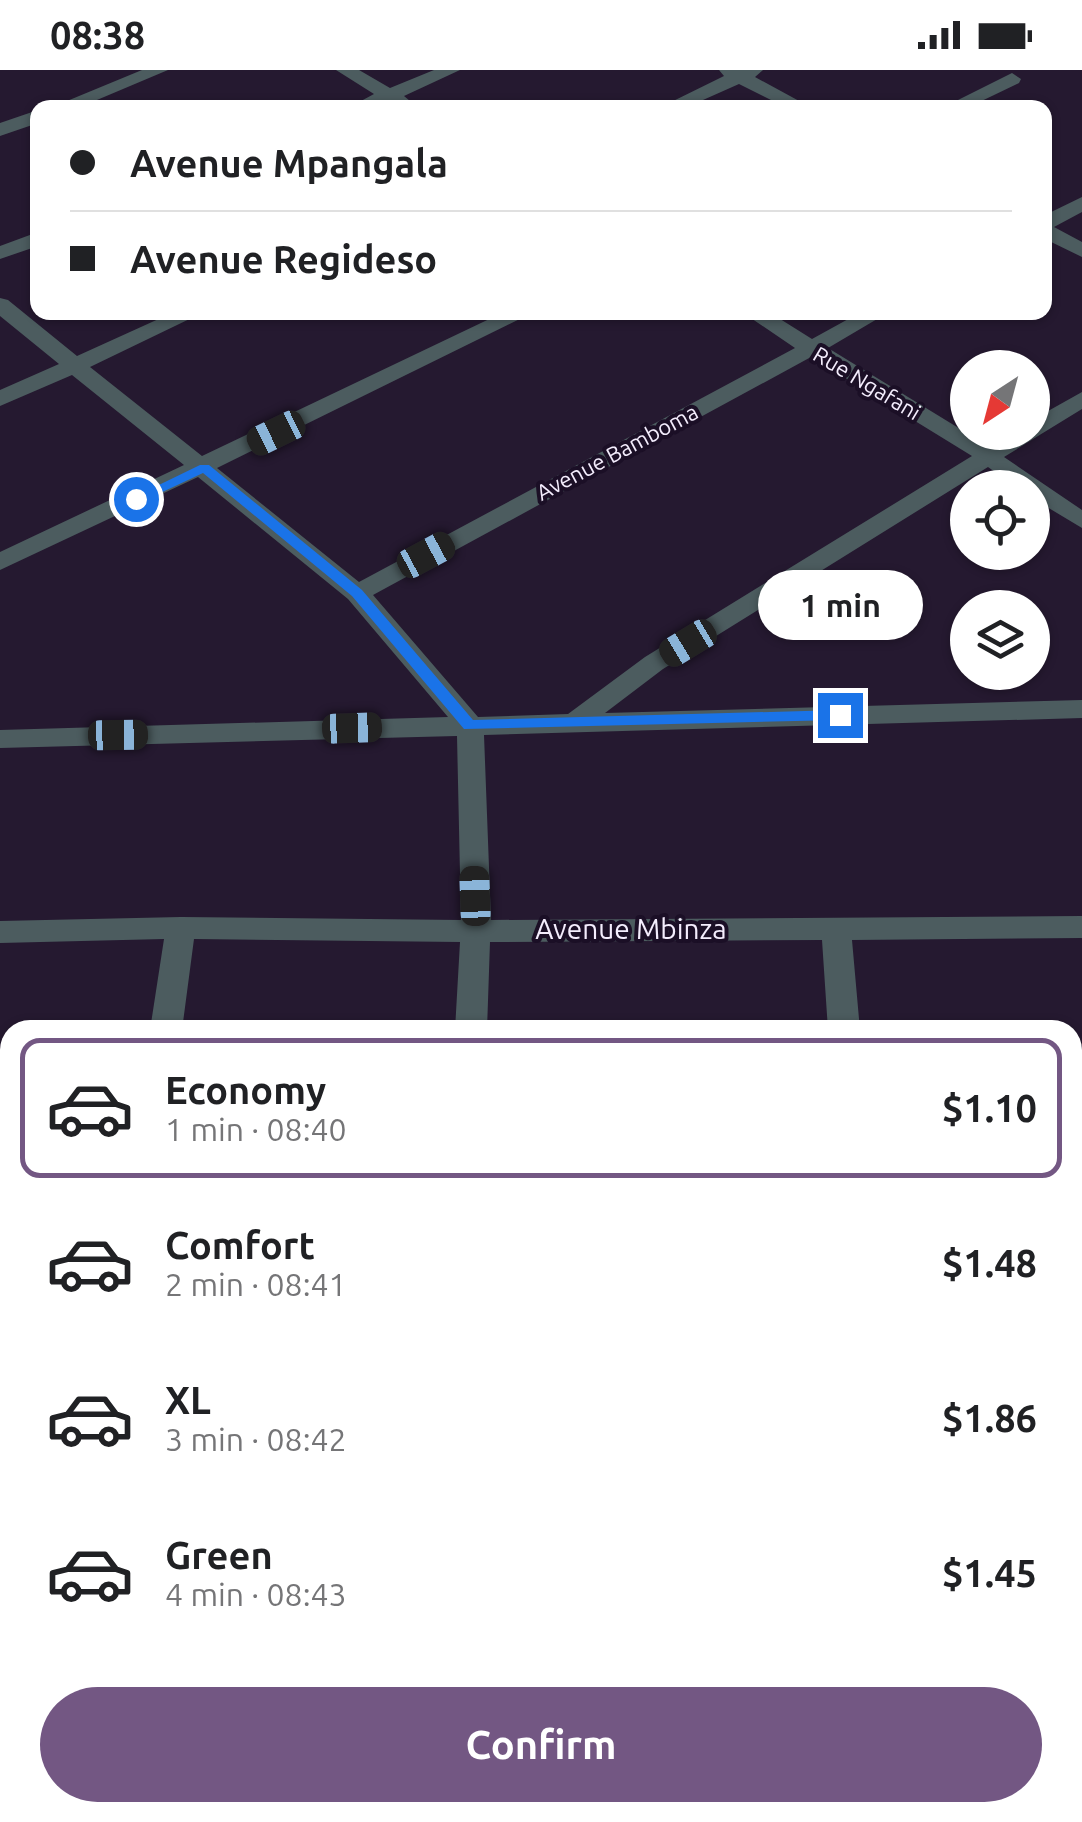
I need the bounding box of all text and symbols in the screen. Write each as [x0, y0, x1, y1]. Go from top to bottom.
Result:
text: 08:38 [50, 14, 145, 56]
text: Avenue Mpangala [130, 142, 448, 184]
text: Avenue Regideso [130, 238, 437, 280]
street label: Rue Ngafani [809, 341, 925, 424]
north arrow [950, 350, 1050, 450]
map controls [950, 350, 1050, 690]
street label: Avenue Bamboma [532, 398, 702, 505]
car [242, 406, 310, 460]
button: locate [950, 470, 1050, 570]
route start [114, 477, 159, 522]
car [392, 528, 460, 582]
callout: 1 min [758, 570, 922, 640]
text: 1 min [800, 587, 881, 623]
button: layers [950, 590, 1050, 690]
car [655, 615, 721, 671]
route end [818, 693, 863, 738]
car [321, 712, 383, 744]
car [88, 719, 148, 751]
car [459, 865, 491, 927]
street label: Avenue Mbinza [535, 913, 727, 944]
icon: car [45, 1063, 135, 1153]
text: Economy [165, 1069, 326, 1111]
text: $1.10 [942, 1087, 1037, 1129]
text: 1 min · 08:40 [165, 1111, 347, 1147]
icon: car [45, 1218, 135, 1308]
text: Comfort [165, 1224, 315, 1266]
text: $1.48 [942, 1242, 1037, 1284]
text: 2 min · 08:41 [165, 1266, 347, 1302]
icon: car [45, 1373, 135, 1463]
text: XL [165, 1379, 211, 1421]
text: $1.86 [942, 1397, 1037, 1439]
text: 3 min · 08:42 [165, 1421, 347, 1457]
icon: car [45, 1528, 135, 1618]
text: Green [165, 1534, 273, 1576]
text: $1.45 [942, 1552, 1037, 1594]
text: 4 min · 08:43 [165, 1576, 347, 1612]
button: Confirm [40, 1687, 1042, 1802]

